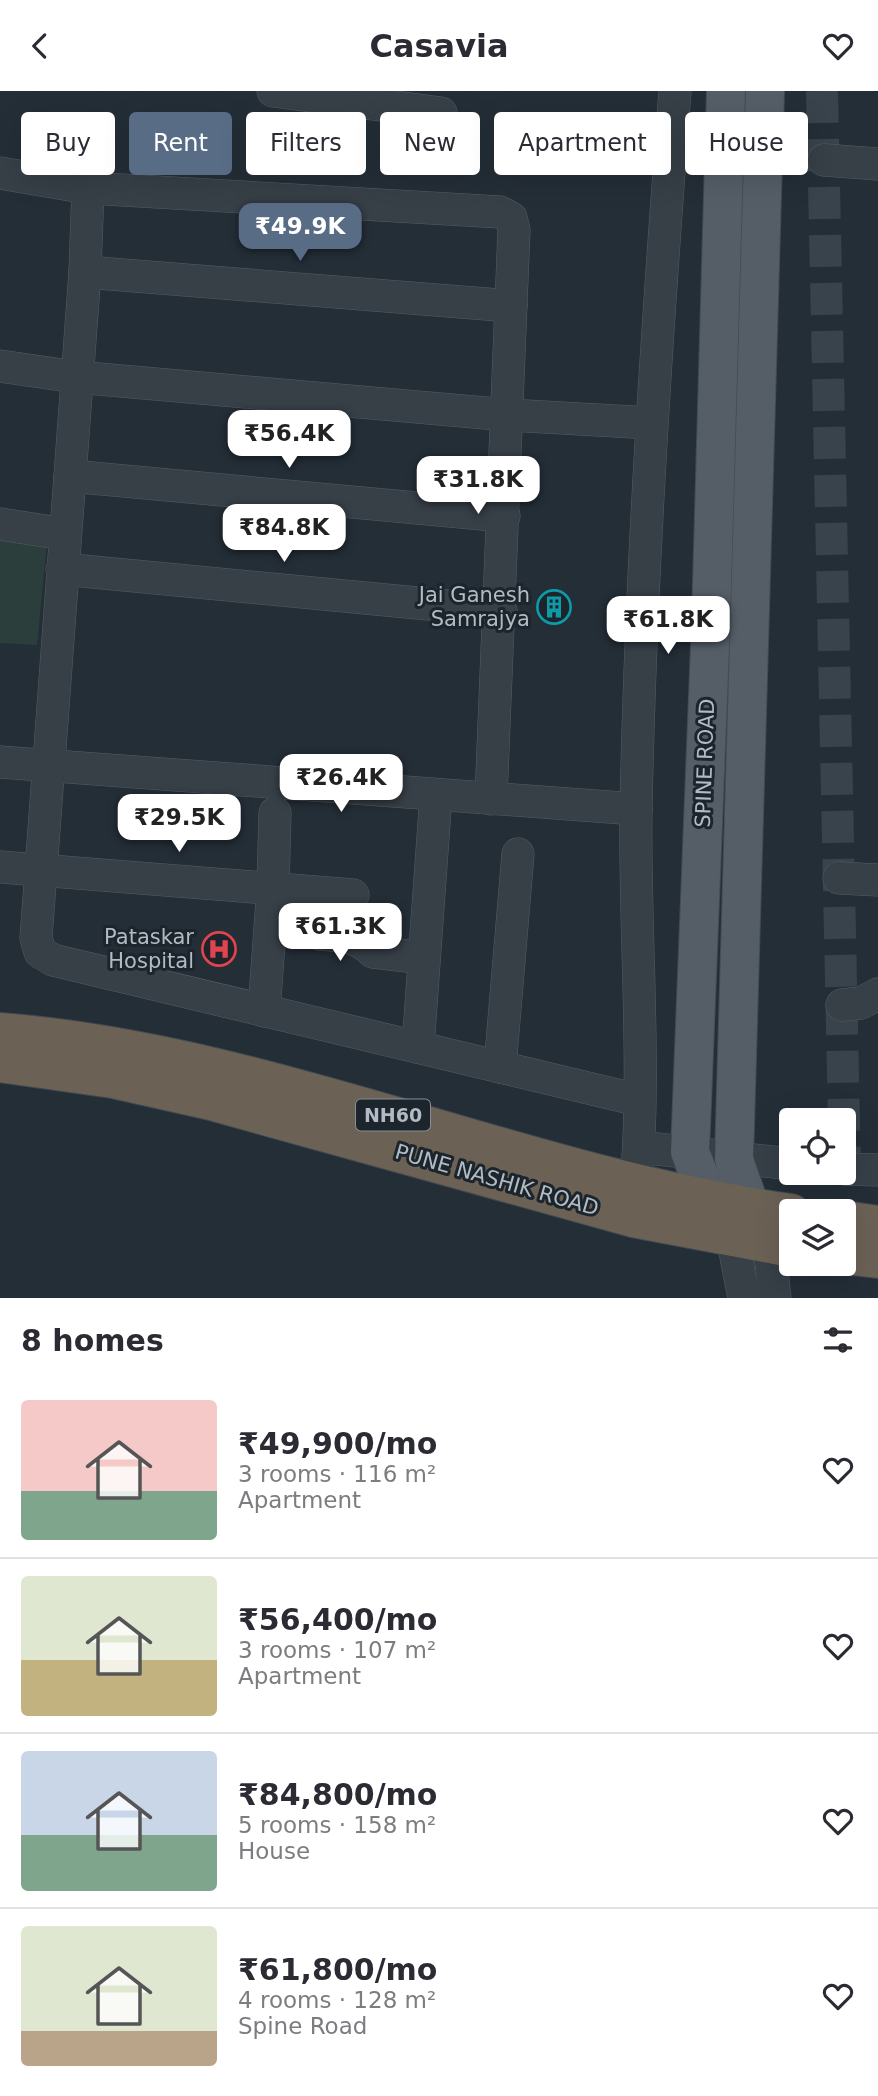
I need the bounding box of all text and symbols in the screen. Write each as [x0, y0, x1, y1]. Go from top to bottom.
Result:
icon: back [21, 27, 59, 65]
text: Casavia [369, 27, 509, 65]
icon: heart [819, 27, 857, 65]
chip: Buy [21, 112, 115, 175]
chip: Rent [129, 112, 232, 175]
chip: Filters [246, 112, 366, 175]
chip: New [380, 112, 480, 175]
chip: Apartment [494, 112, 671, 175]
chip: House [685, 112, 808, 175]
pin: ₹49.9K [243, 204, 357, 263]
text: ₹49.9K [255, 213, 345, 239]
pin: ₹56.4K [232, 411, 346, 470]
text: ₹56.4K [244, 420, 334, 446]
pin: ₹31.8K [421, 457, 535, 516]
text: ₹31.8K [433, 466, 523, 492]
pin: ₹84.8K [227, 505, 341, 564]
text: ₹84.8K [239, 514, 329, 540]
place label: Jai Ganesh Samrajya [417, 583, 530, 631]
building icon: Jai Ganesh Samrajya [535, 588, 573, 626]
pin: ₹61.8K [611, 596, 725, 656]
text: ₹61.8K [623, 606, 713, 632]
street label: SPINE ROAD [691, 698, 719, 828]
pin: ₹26.4K [284, 755, 398, 814]
text: ₹26.4K [296, 764, 386, 790]
pin: ₹29.5K [122, 795, 236, 854]
text: ₹29.5K [134, 804, 224, 830]
pin: ₹61.3K [283, 903, 397, 963]
text: ₹61.3K [295, 913, 385, 939]
place label: Pataskar Hospital [104, 925, 194, 973]
hospital icon: Pataskar Hospital [200, 930, 238, 968]
road number: NH60 [356, 1099, 430, 1131]
map controls [779, 1108, 856, 1276]
button: locate [779, 1108, 856, 1185]
street label: PUNE NASHIK ROAD [392, 1139, 602, 1221]
button: layers [779, 1199, 856, 1276]
icon: filters [819, 1321, 857, 1359]
text: 8 homes [21, 1323, 164, 1358]
text: ₹49,900/mo [238, 1426, 437, 1461]
icon: home [77, 1428, 161, 1512]
icon: heart [819, 1451, 857, 1489]
text: 3 rooms · 116 m² [238, 1461, 436, 1487]
text: Apartment [238, 1487, 361, 1513]
text: ₹56,400/mo [238, 1602, 437, 1637]
icon: home [77, 1604, 161, 1688]
icon: heart [819, 1627, 857, 1665]
text: 3 rooms · 107 m² [238, 1637, 436, 1663]
text: Apartment [238, 1663, 361, 1689]
text: ₹84,800/mo [238, 1777, 437, 1812]
icon: home [77, 1779, 161, 1863]
icon: heart [819, 1802, 857, 1840]
text: 5 rooms · 158 m² [238, 1812, 436, 1838]
text: House [238, 1838, 310, 1864]
text: ₹61,800/mo [238, 1952, 437, 1987]
icon: home [77, 1954, 161, 2038]
icon: heart [819, 1977, 857, 2015]
text: 4 rooms · 128 m² [238, 1987, 436, 2013]
text: Spine Road [238, 2013, 367, 2039]

